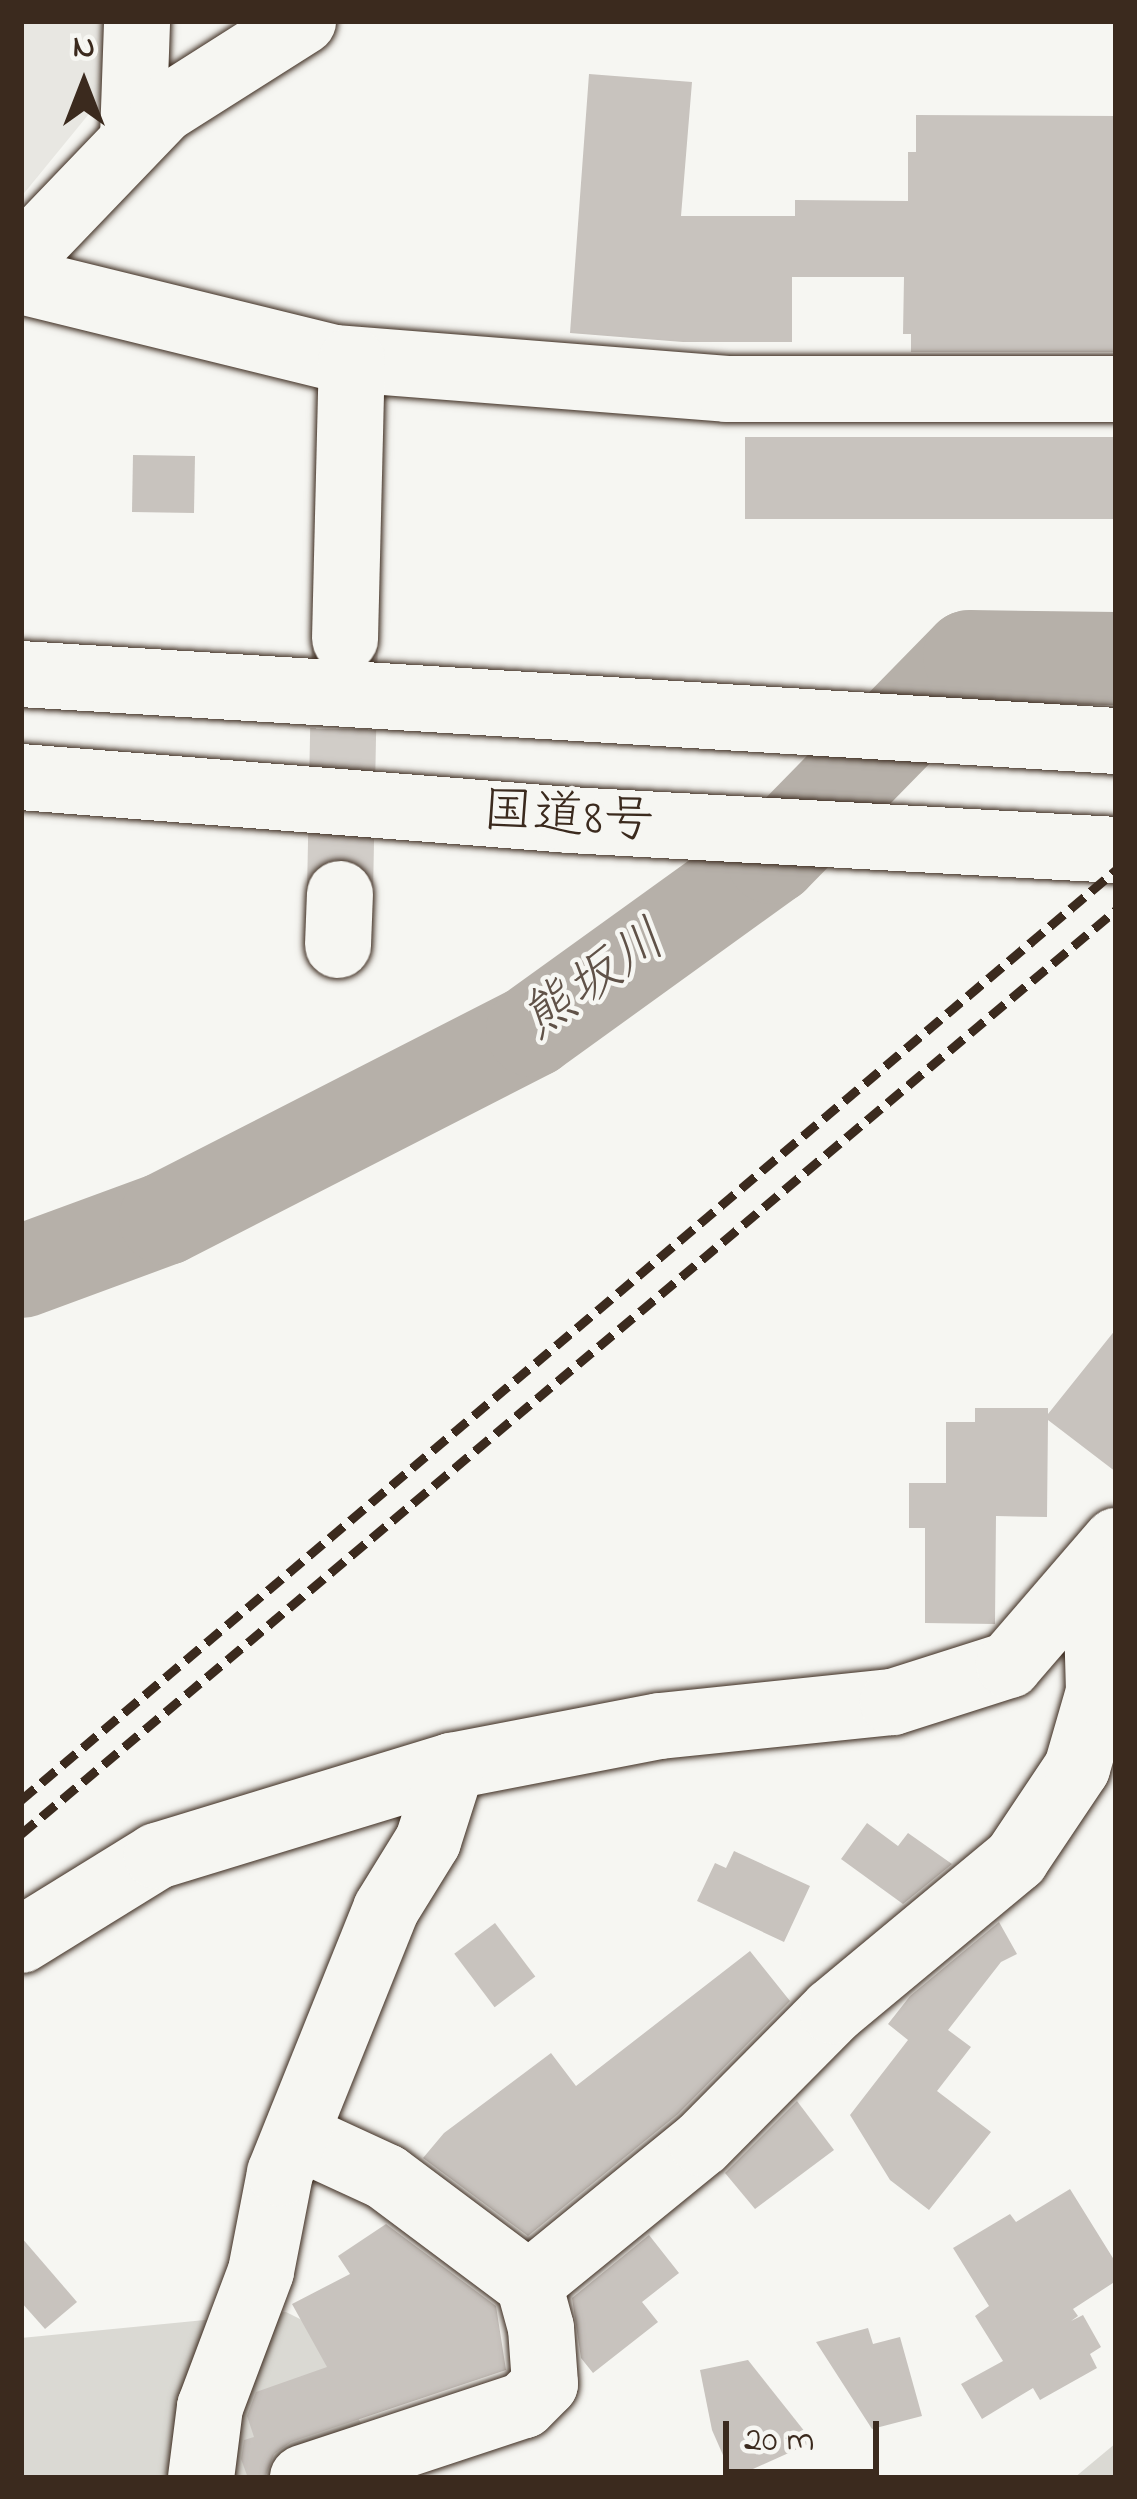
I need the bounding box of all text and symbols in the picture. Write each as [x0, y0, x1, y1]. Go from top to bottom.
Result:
north arrow [24, 24, 144, 144]
text: N [73, 24, 95, 72]
street label: 国道8号 [480, 782, 656, 856]
water label: 熊坂川 [510, 909, 680, 1055]
scale bar [729, 2397, 885, 2471]
text: 20 m [744, 2415, 814, 2468]

